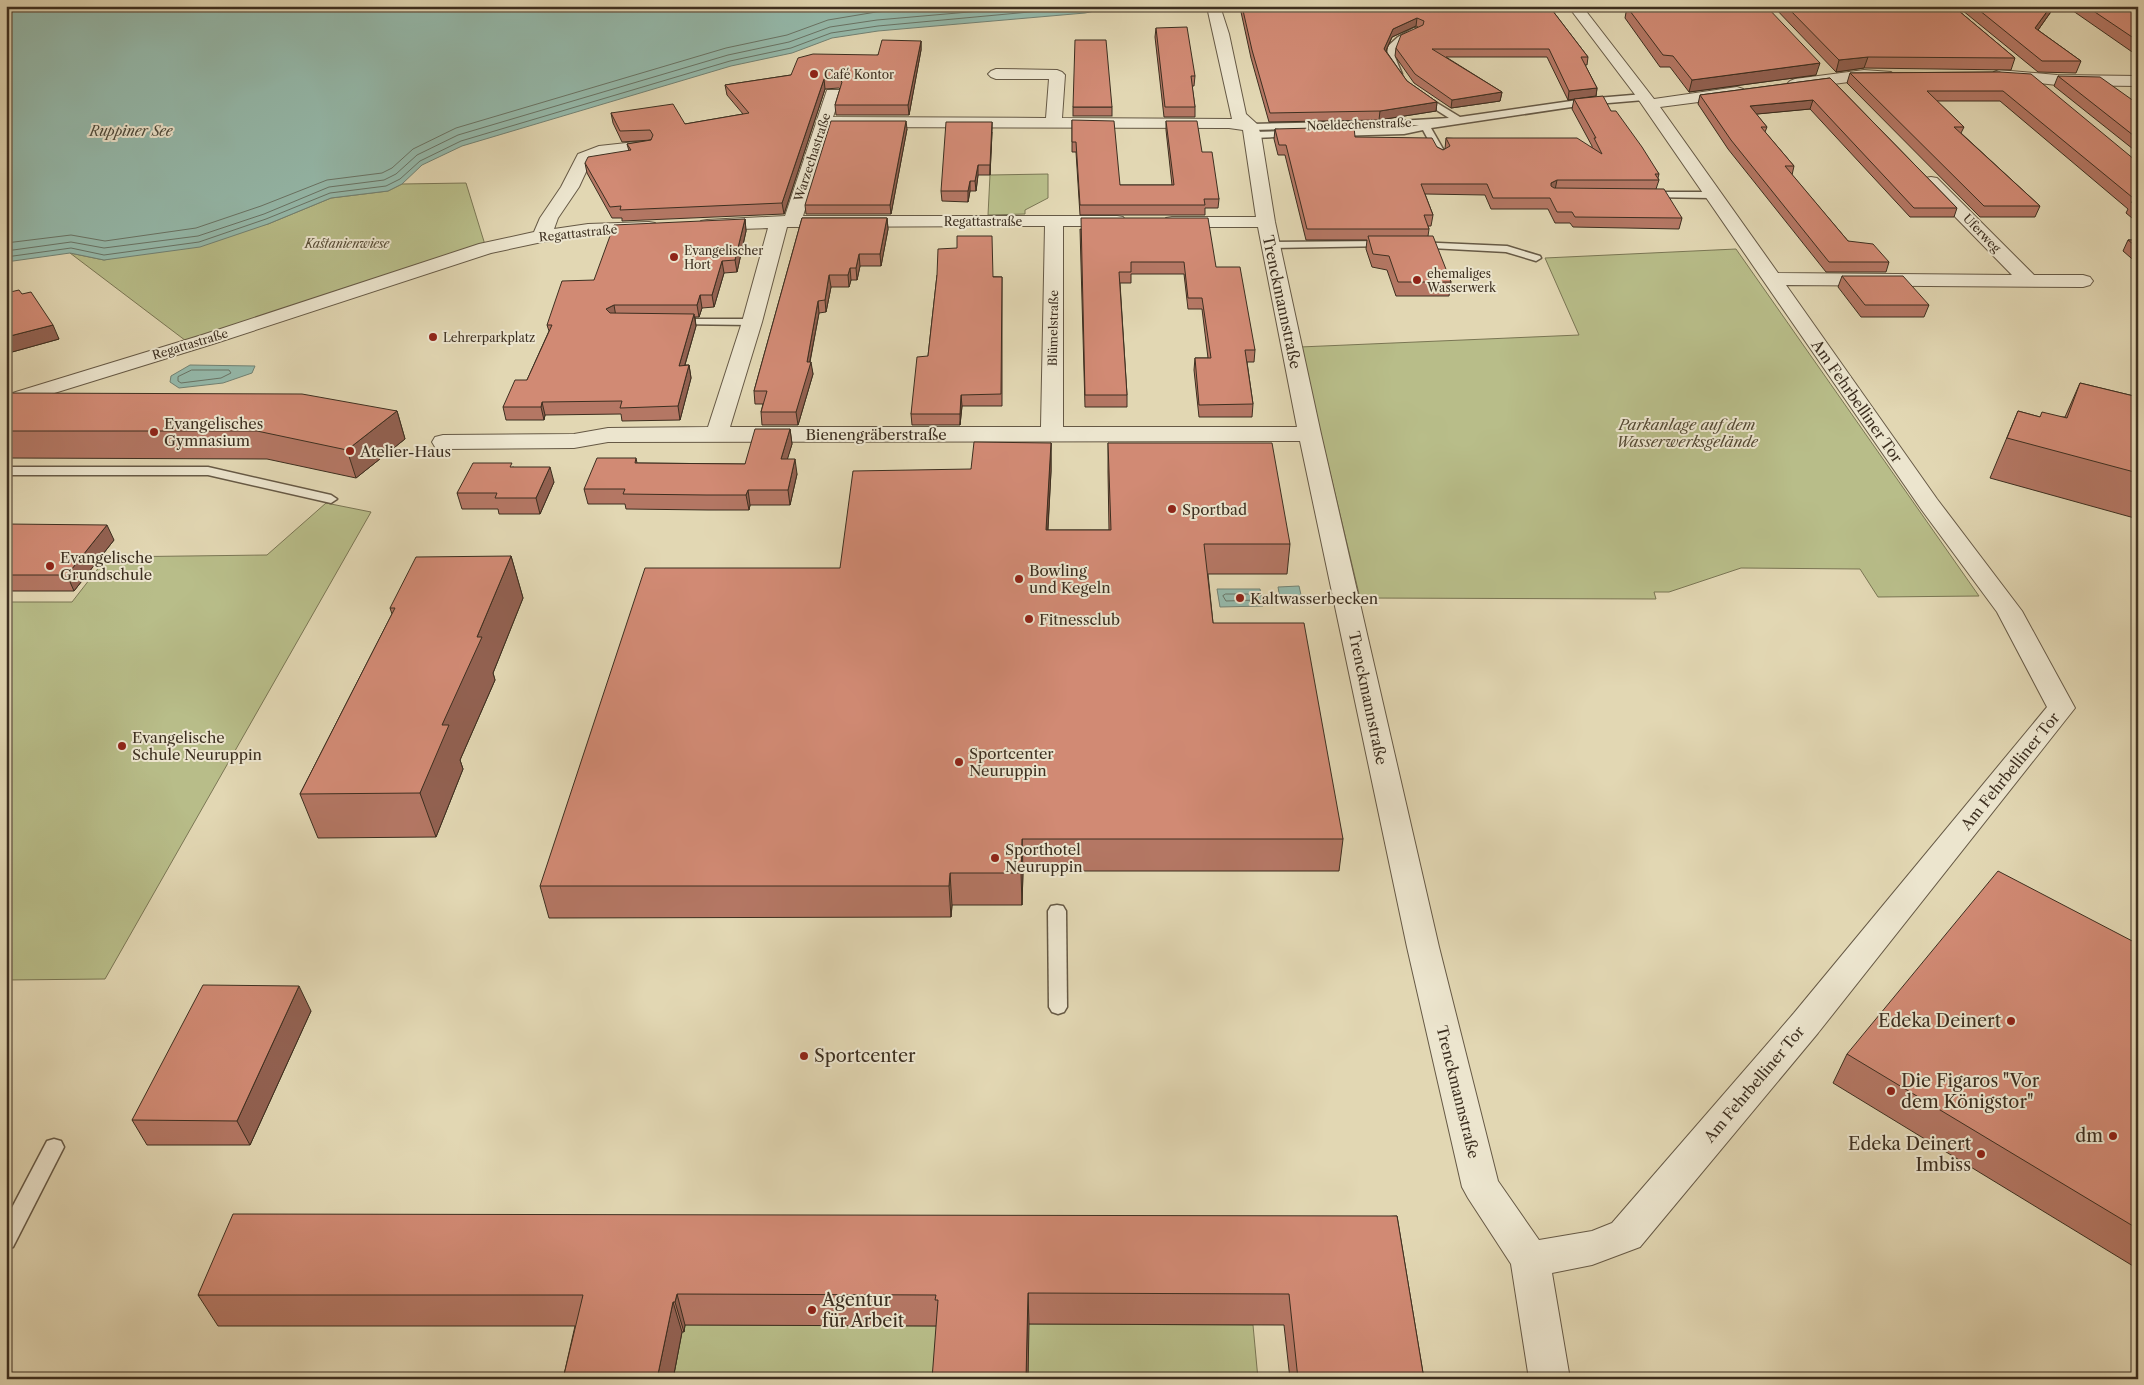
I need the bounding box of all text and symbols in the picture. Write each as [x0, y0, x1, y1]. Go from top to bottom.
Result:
place label: Café Kontor [824, 67, 894, 82]
marker: Café Kontor [808, 68, 820, 80]
street label: Warzechastraße [790, 111, 833, 204]
street label: Noeldechenstraße [1306, 115, 1412, 133]
water label: Ruppiner See [88, 122, 174, 140]
street label: Uferweg [1960, 211, 2004, 256]
street label: Regattastraße [944, 214, 1023, 229]
street label: Regattastraße [538, 221, 618, 245]
street label: Trenckmannstraße [1259, 233, 1305, 371]
park label: Kastanienwiese [304, 236, 391, 251]
place label: Evangelischer Hort [684, 243, 763, 272]
marker: Evangelischer Hort [668, 251, 680, 263]
place label: ehemaliges Wasserwerk [1426, 266, 1497, 295]
marker: ehemaliges Wasserwerk [1411, 274, 1423, 286]
street label: Blümelstraße [1045, 289, 1061, 366]
street label: Regattastraße [150, 325, 230, 363]
place label: Lehrerparkplatz [443, 330, 535, 345]
marker: Lehrerparkplatz [427, 331, 439, 343]
street label: Am Fehrbelliner Tor [1807, 335, 1907, 467]
place label: Evangelisches Gymnasium [164, 414, 263, 450]
park label: Parkanlage auf dem Wasserwerksgelände [1616, 415, 1759, 451]
street label: Bienengräberstraße [805, 425, 947, 444]
marker: Evangelisches Gymnasium [148, 426, 160, 438]
place label: Atelier-Haus [359, 442, 451, 461]
marker: Atelier-Haus [344, 445, 356, 457]
place label: Sportbad [1182, 500, 1247, 519]
marker: Sportbad [1166, 503, 1178, 515]
place label: Evangelische Grundschule [60, 548, 153, 584]
marker: Evangelische Grundschule [44, 560, 56, 572]
place label: Bowling und Kegeln [1029, 561, 1111, 597]
marker: Bowling und Kegeln [1013, 573, 1025, 585]
place label: Kaltwasserbecken [1250, 589, 1379, 608]
marker: Kaltwasserbecken [1234, 592, 1246, 604]
place label: Fitnessclub [1039, 610, 1120, 629]
marker: Fitnessclub [1023, 613, 1035, 625]
street label: Trenckmannstraße [1345, 629, 1391, 767]
street label: Am Fehrbelliner Tor [1956, 708, 2064, 834]
place label: Evangelische Schule Neuruppin [132, 728, 263, 764]
marker: Evangelische Schule Neuruppin [116, 740, 128, 752]
place label: Sportcenter Neuruppin [969, 744, 1054, 780]
marker: Sportcenter Neuruppin [953, 756, 965, 768]
place label: Sporthotel Neuruppin [1005, 840, 1083, 876]
marker: Sporthotel Neuruppin [989, 852, 1001, 864]
place label: Edeka Deinert [1878, 1010, 2002, 1032]
marker: Edeka Deinert [2005, 1015, 2017, 1027]
street label: Am Fehrbelliner Tor [1699, 1021, 1809, 1147]
street label: Trenckmannstraße [1432, 1024, 1484, 1160]
place label: Sportcenter [814, 1045, 916, 1067]
marker: Sportcenter [798, 1050, 810, 1062]
place label: Die Figaros "Vor dem Königstor" [1901, 1070, 2040, 1113]
marker: Die Figaros "Vor dem Königstor" [1885, 1085, 1897, 1097]
place label: dm [2075, 1125, 2103, 1147]
marker: dm [2107, 1130, 2119, 1142]
place label: Edeka Deinert Imbiss [1848, 1133, 1972, 1176]
marker: Edeka Deinert Imbiss [1975, 1148, 1987, 1160]
place label: Agentur für Arbeit [821, 1289, 905, 1332]
marker: Agentur für Arbeit [806, 1304, 818, 1316]

